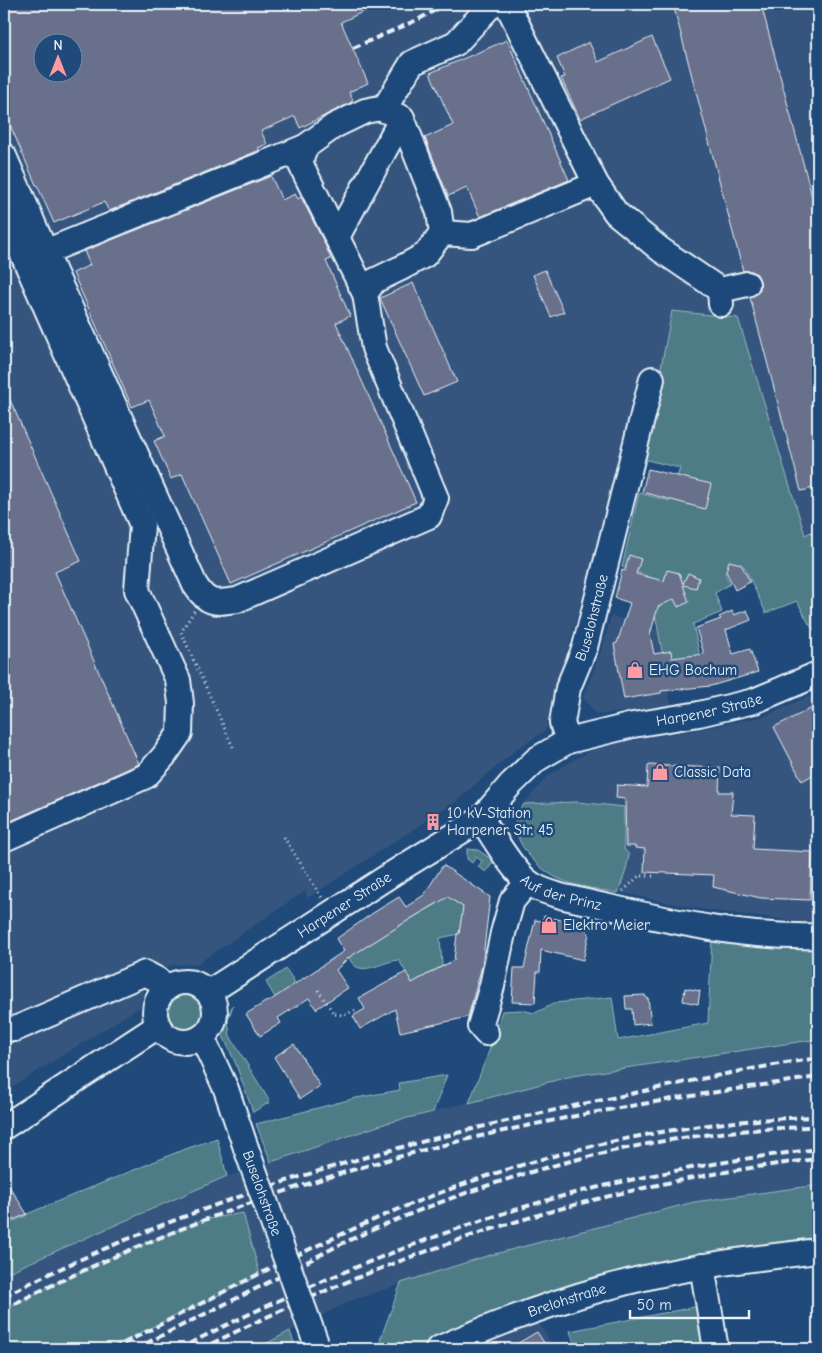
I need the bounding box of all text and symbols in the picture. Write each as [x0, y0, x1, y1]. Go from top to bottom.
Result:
north arrow [32, 32, 82, 82]
text: N [53, 37, 63, 54]
street label: Buselohstraße [571, 572, 612, 664]
shop icon: EHG Bochum [625, 660, 645, 680]
place label: EHG Bochum [649, 661, 737, 679]
street label: Harpener Straße [655, 689, 766, 730]
shop icon: Classic Data [650, 762, 670, 782]
place label: Classic Data [674, 763, 751, 781]
place label: 10 kV-Station Harpener Str. 45 [447, 804, 554, 839]
building icon: 10 kV-Station Harpener Str. 45 [423, 812, 443, 832]
street label: Harpener Straße [294, 868, 395, 942]
street label: Auf der Prinz [517, 871, 604, 914]
shop icon: Elektro Meier [539, 915, 559, 935]
place label: Elektro Meier [563, 916, 650, 934]
street label: Buselohstraße [239, 1148, 286, 1239]
street label: Brelohstraße [525, 1279, 609, 1321]
scale bar [630, 1288, 748, 1320]
text: 50 m [637, 1296, 672, 1314]

